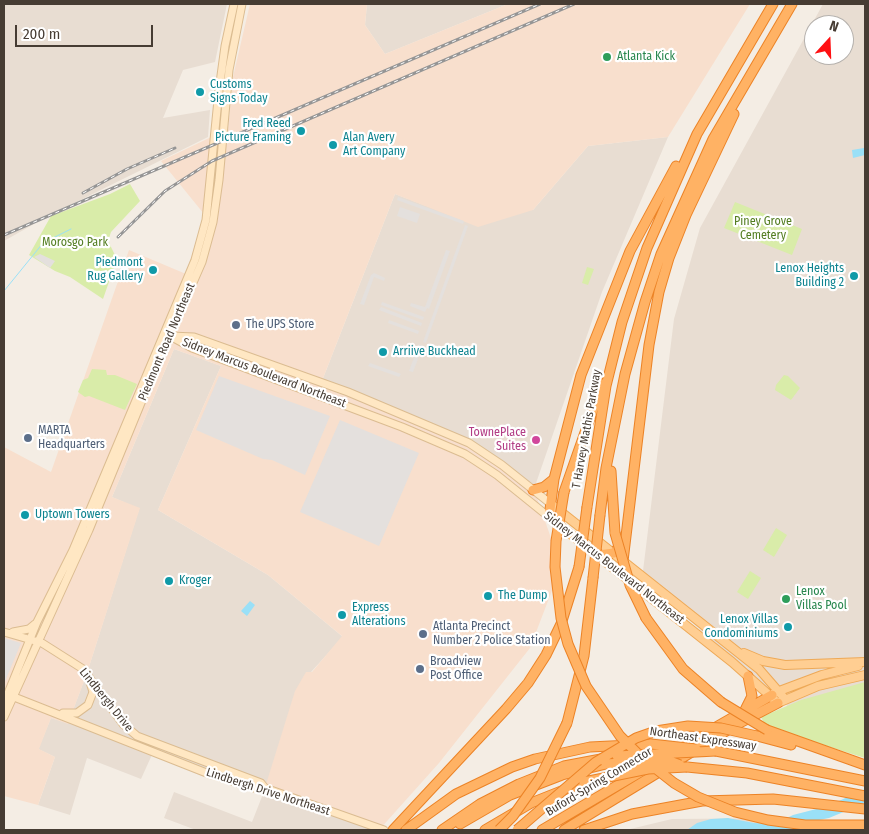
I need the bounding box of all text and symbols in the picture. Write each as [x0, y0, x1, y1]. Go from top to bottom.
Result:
scale bar [18, 15, 155, 47]
north arrow [804, 15, 854, 65]
text: N [827, 17, 841, 36]
text: 200 m [23, 25, 60, 43]
place label: Atlanta Kick [617, 50, 675, 64]
marker: Atlanta Kick [601, 51, 613, 63]
place label: Customs Signs Today [210, 78, 268, 106]
marker: Customs Signs Today [194, 86, 206, 98]
place label: Fred Reed Picture Framing [215, 117, 291, 145]
marker: Fred Reed Picture Framing [295, 125, 307, 137]
place label: Alan Avery Art Company [343, 131, 405, 159]
marker: Alan Avery Art Company [327, 139, 339, 151]
park label: Piney Grove Cemetery [734, 215, 792, 243]
park label: Morosgo Park [42, 236, 108, 250]
place label: Piedmont Rug Gallery [87, 256, 143, 284]
place label: Lenox Heights Building 2 [775, 262, 844, 290]
marker: Piedmont Rug Gallery [147, 264, 159, 276]
marker: Lenox Heights Building 2 [848, 270, 860, 282]
street label: Piedmont Road Northeast [136, 281, 198, 403]
place label: The UPS Store [246, 318, 314, 332]
marker: The UPS Store [230, 319, 242, 331]
street label: Sidney Marcus Boulevard Northeast [180, 335, 348, 411]
place label: Arriive Buckhead [393, 345, 476, 359]
marker: Arriive Buckhead [377, 346, 389, 358]
street label: T Harvey Mathis Parkway [569, 368, 605, 490]
place label: MARTA Headquarters [38, 424, 105, 452]
place label: TownePlace Suites [469, 426, 526, 454]
marker: MARTA Headquarters [22, 432, 34, 444]
marker: TownePlace Suites [530, 434, 542, 446]
place label: Uptown Towers [35, 508, 110, 522]
marker: Uptown Towers [19, 509, 31, 521]
street label: Sidney Marcus Boulevard Northeast [541, 509, 687, 627]
place label: Kroger [179, 574, 211, 588]
marker: Kroger [163, 575, 175, 587]
place label: Lenox Villas Pool [796, 585, 847, 613]
place label: The Dump [498, 589, 547, 603]
marker: The Dump [482, 590, 494, 602]
marker: Lenox Villas Pool [780, 593, 792, 605]
place label: Express Alterations [352, 601, 406, 629]
marker: Express Alterations [336, 609, 348, 621]
place label: Lenox Villas Condominiums [705, 613, 778, 641]
place label: Atlanta Precinct Number 2 Police Station [433, 620, 551, 648]
marker: Lenox Villas Condominiums [782, 621, 794, 633]
marker: Atlanta Precinct Number 2 Police Station [417, 628, 429, 640]
place label: Broadview Post Office [430, 655, 482, 683]
marker: Broadview Post Office [414, 663, 426, 675]
street label: Lindbergh Drive [76, 665, 136, 735]
street label: Northeast Expressway [649, 724, 757, 754]
street label: Buford-Spring Connector [543, 745, 655, 819]
street label: Lindbergh Drive Northeast [204, 765, 332, 819]

